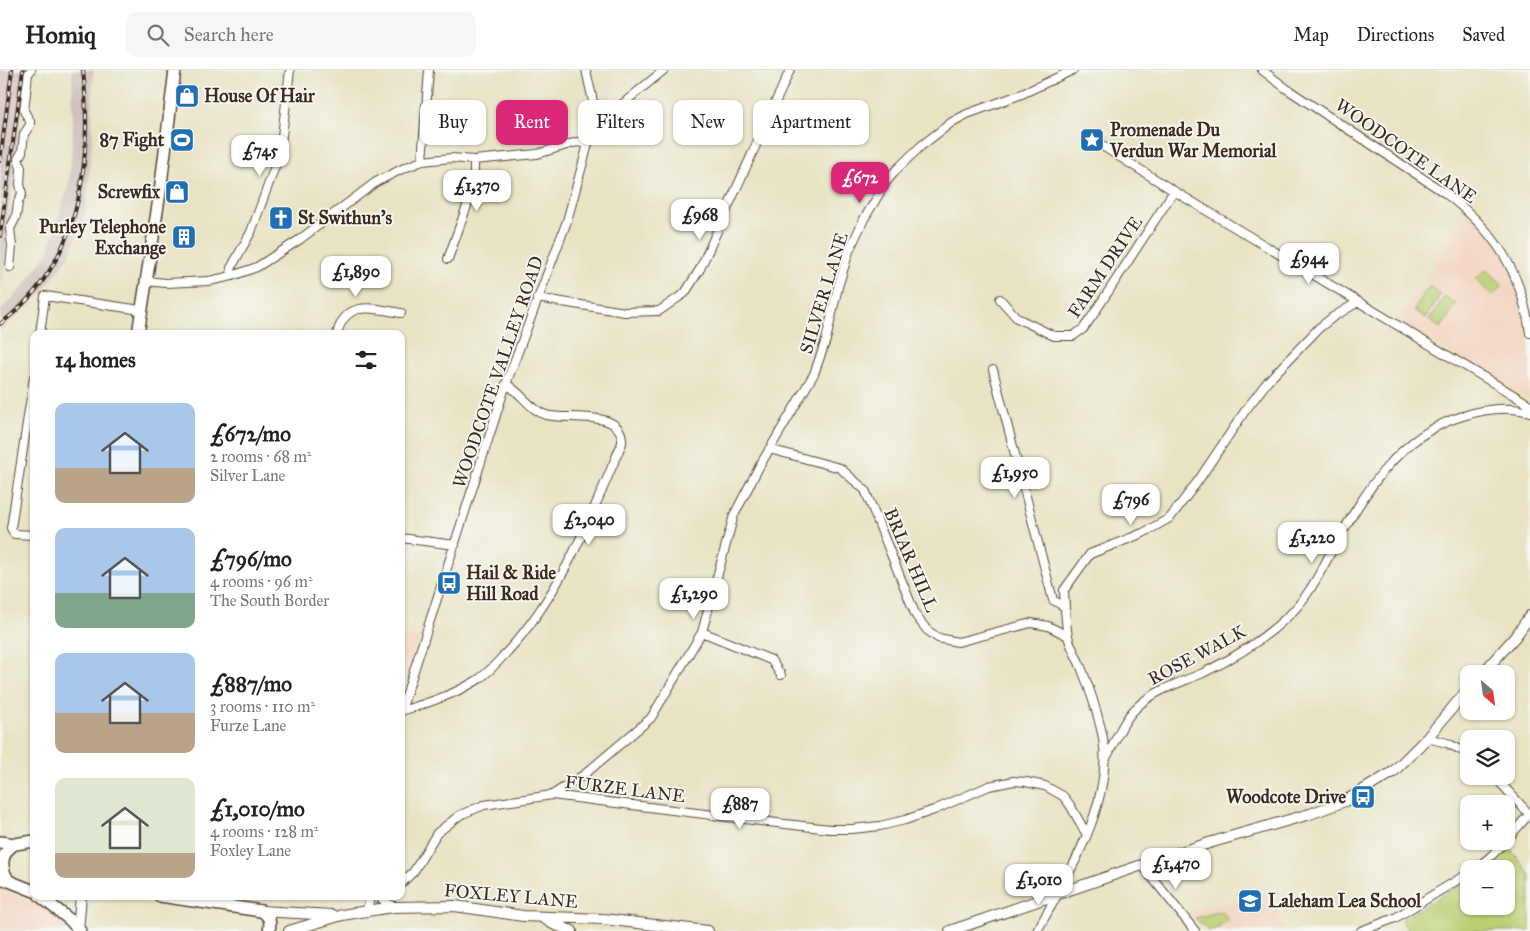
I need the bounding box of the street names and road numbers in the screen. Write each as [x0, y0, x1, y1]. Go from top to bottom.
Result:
street label: WOODCOTE LANE [1331, 94, 1481, 208]
street label: FARM DRIVE [1063, 212, 1147, 322]
street label: SILVER LANE [795, 230, 853, 356]
street label: WOODCOTE VALLEY ROAD [448, 253, 548, 491]
street label: BRIAR HILL [879, 505, 943, 616]
street label: ROSE WALK [1144, 619, 1251, 690]
street label: FURZE LANE [564, 771, 686, 807]
street label: FOXLEY LANE [443, 879, 579, 913]

